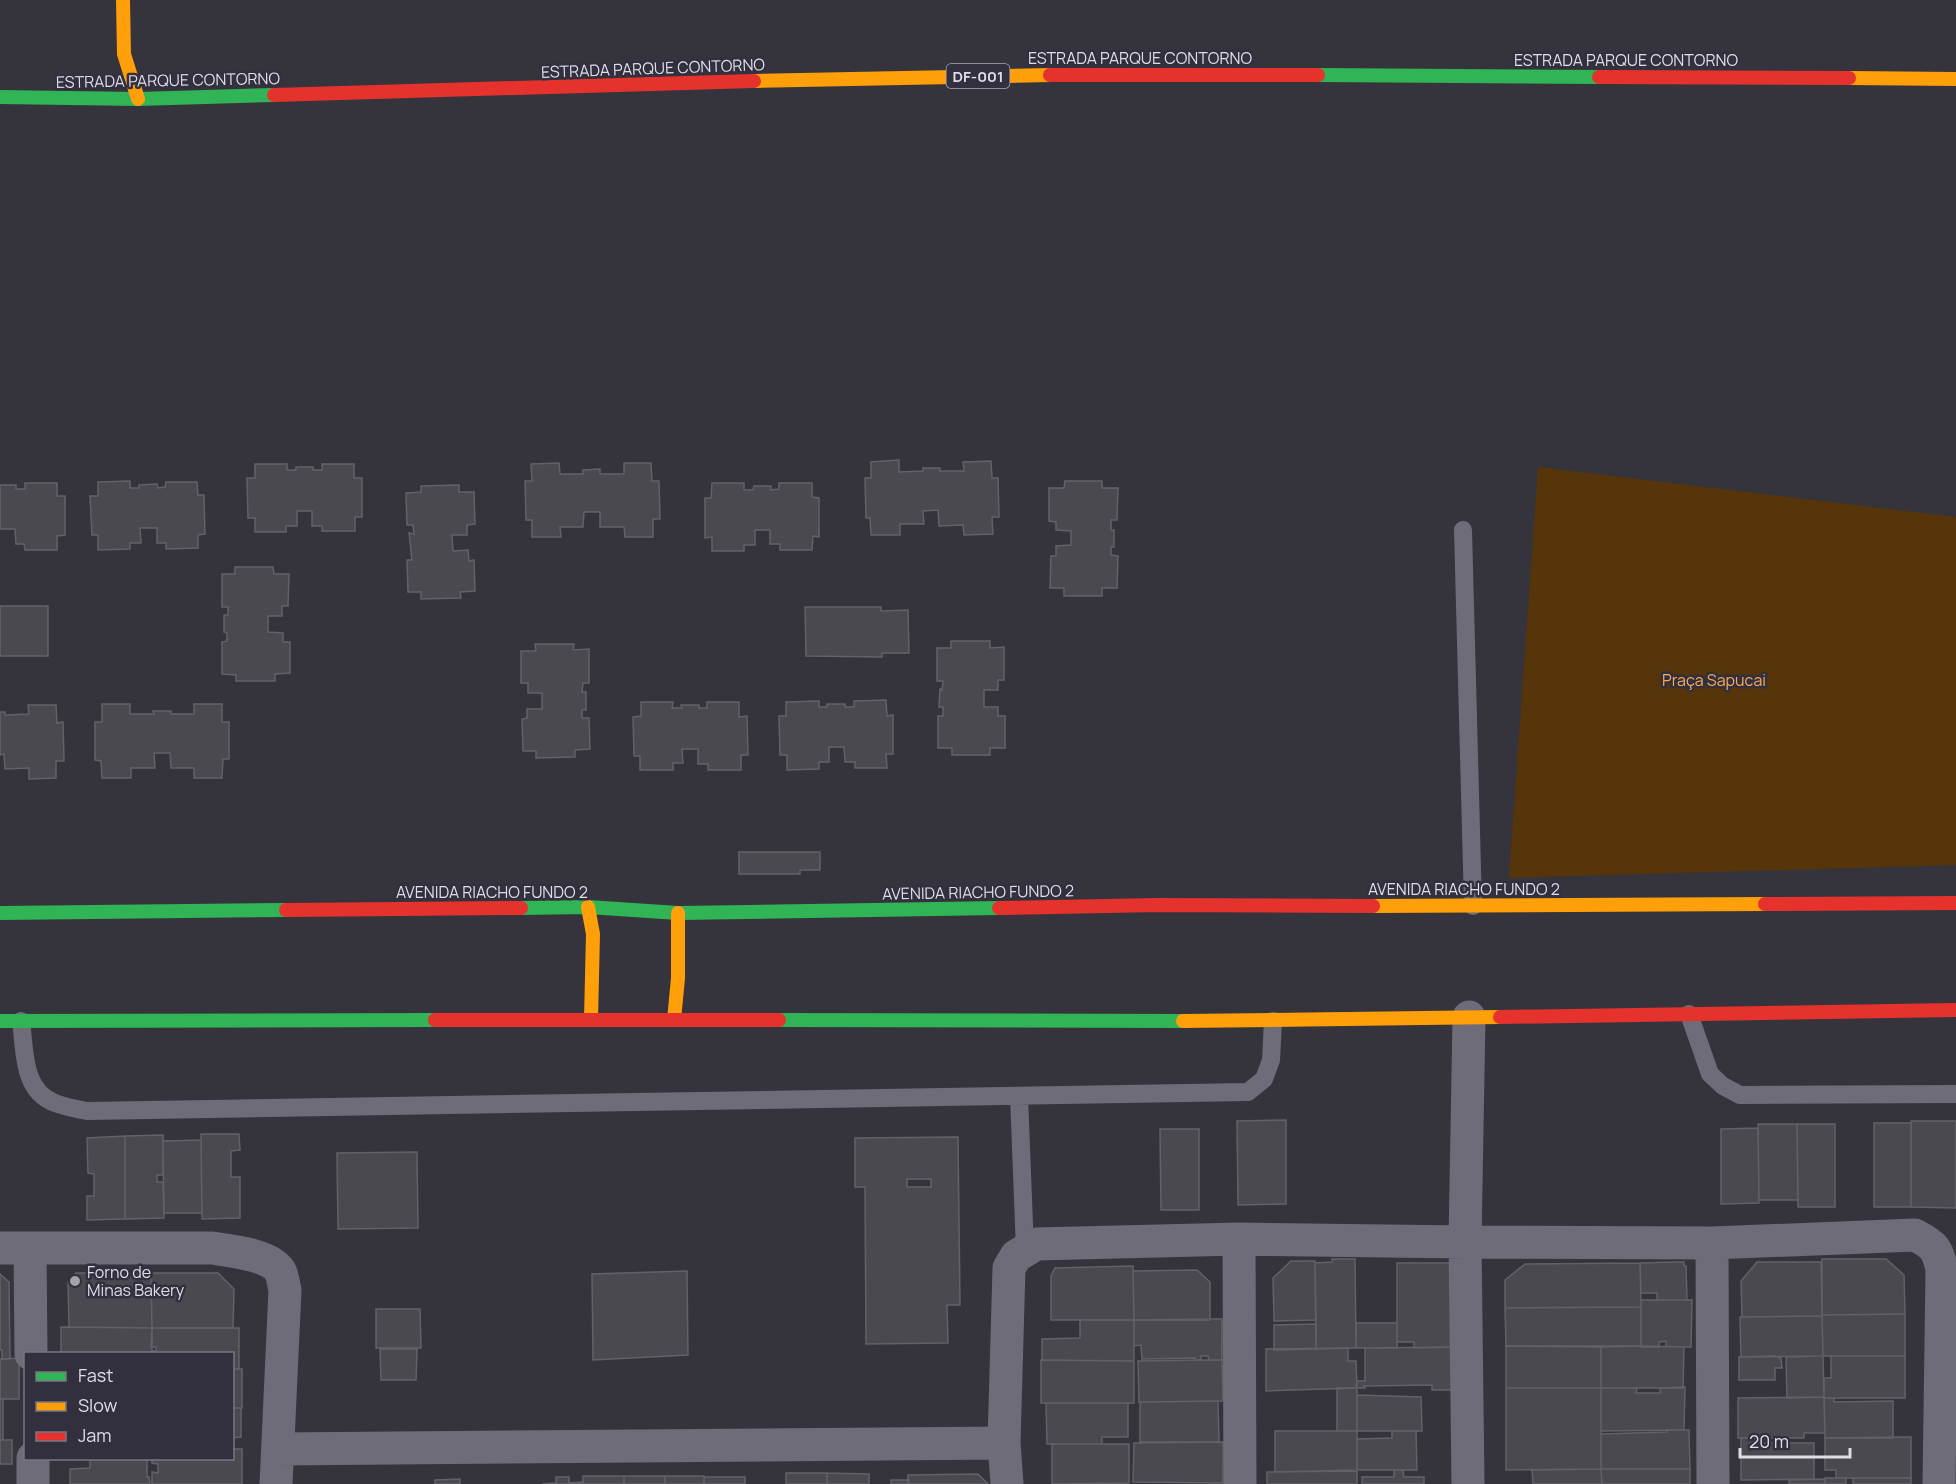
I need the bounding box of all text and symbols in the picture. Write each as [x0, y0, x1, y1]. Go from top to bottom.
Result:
street label: ESTRADA PARQUE CONTORNO [1028, 47, 1252, 69]
street label: ESTRADA PARQUE CONTORNO [1514, 49, 1738, 71]
street label: ESTRADA PARQUE CONTORNO [541, 53, 766, 83]
road number: DF-001 [946, 64, 1010, 88]
street label: ESTRADA PARQUE CONTORNO [56, 67, 281, 93]
park label: Praça Sapucai [1662, 669, 1766, 691]
street label: AVENIDA RIACHO FUNDO 2 [1368, 878, 1560, 900]
street label: AVENIDA RIACHO FUNDO 2 [882, 879, 1074, 905]
street label: AVENIDA RIACHO FUNDO 2 [396, 881, 588, 903]
place label: Forno de Minas Bakery [87, 1261, 185, 1301]
marker: Forno de Minas Bakery [68, 1274, 82, 1288]
legend [24, 1352, 234, 1460]
text: Fast [78, 1363, 113, 1387]
text: Slow [78, 1393, 118, 1417]
scale bar [1740, 1421, 1850, 1459]
text: Jam [78, 1423, 112, 1447]
text: 20 m [1749, 1429, 1789, 1453]

